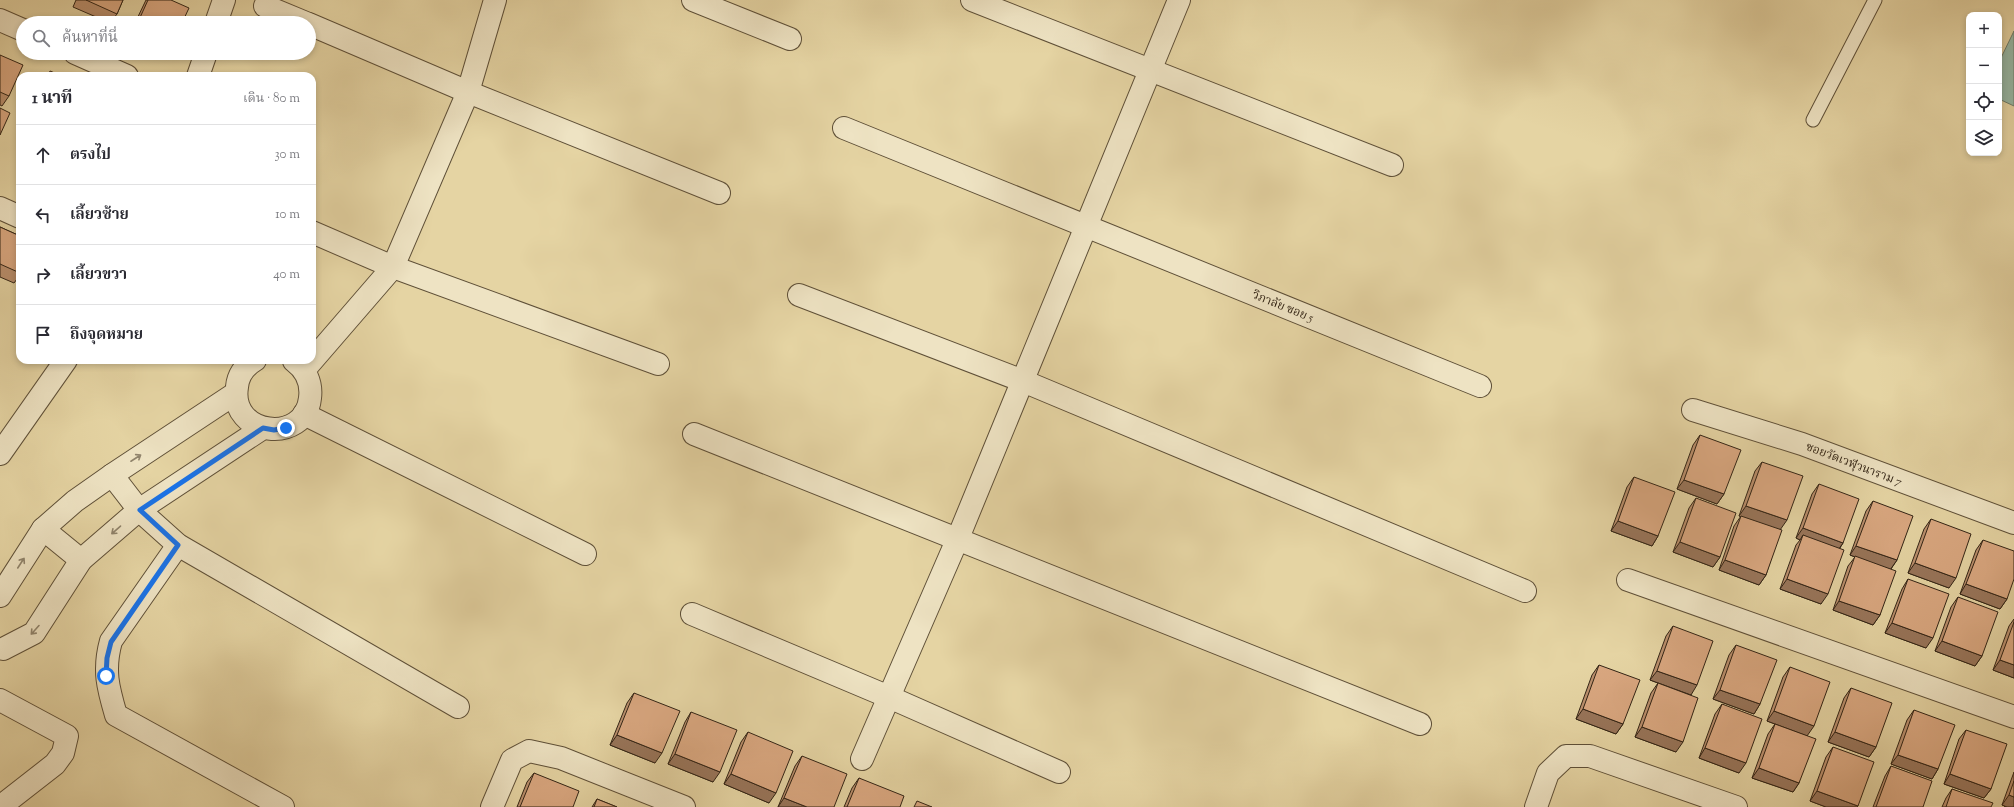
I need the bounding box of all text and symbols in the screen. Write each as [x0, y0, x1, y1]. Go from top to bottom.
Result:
map controls [1966, 12, 2002, 156]
button: + [1966, 12, 2002, 48]
search box [16, 16, 316, 60]
icon: search [30, 27, 52, 49]
text: ค้นหาที่นี่ [62, 28, 118, 49]
button: − [1966, 48, 2002, 84]
button: locate [1966, 84, 2002, 120]
text: 1 นาที [32, 87, 72, 111]
text: เดิน · 80 m [243, 90, 300, 108]
button: layers [1966, 120, 2002, 156]
icon: ahead [32, 144, 54, 166]
text: ตรงไป [70, 145, 111, 166]
text: 30 m [274, 146, 300, 164]
icon: left [32, 204, 54, 226]
text: เลี้ยวซ้าย [70, 205, 129, 226]
text: 10 m [275, 206, 300, 224]
icon: right [32, 264, 54, 286]
text: เลี้ยวขวา [70, 265, 127, 286]
text: 40 m [273, 266, 300, 284]
street label: วิภาลัย ซอย 5 [1249, 286, 1316, 327]
icon: arrive [32, 324, 54, 346]
text: ถึงจุดหมาย [70, 325, 143, 346]
route end [277, 419, 295, 437]
street label: ซอยวัดเวฬุวนาราม 7 [1803, 438, 1905, 492]
one-way arrow [130, 454, 141, 462]
one-way arrow [110, 526, 121, 535]
one-way arrow [17, 558, 25, 569]
one-way arrow [30, 625, 39, 635]
route start [97, 667, 115, 685]

